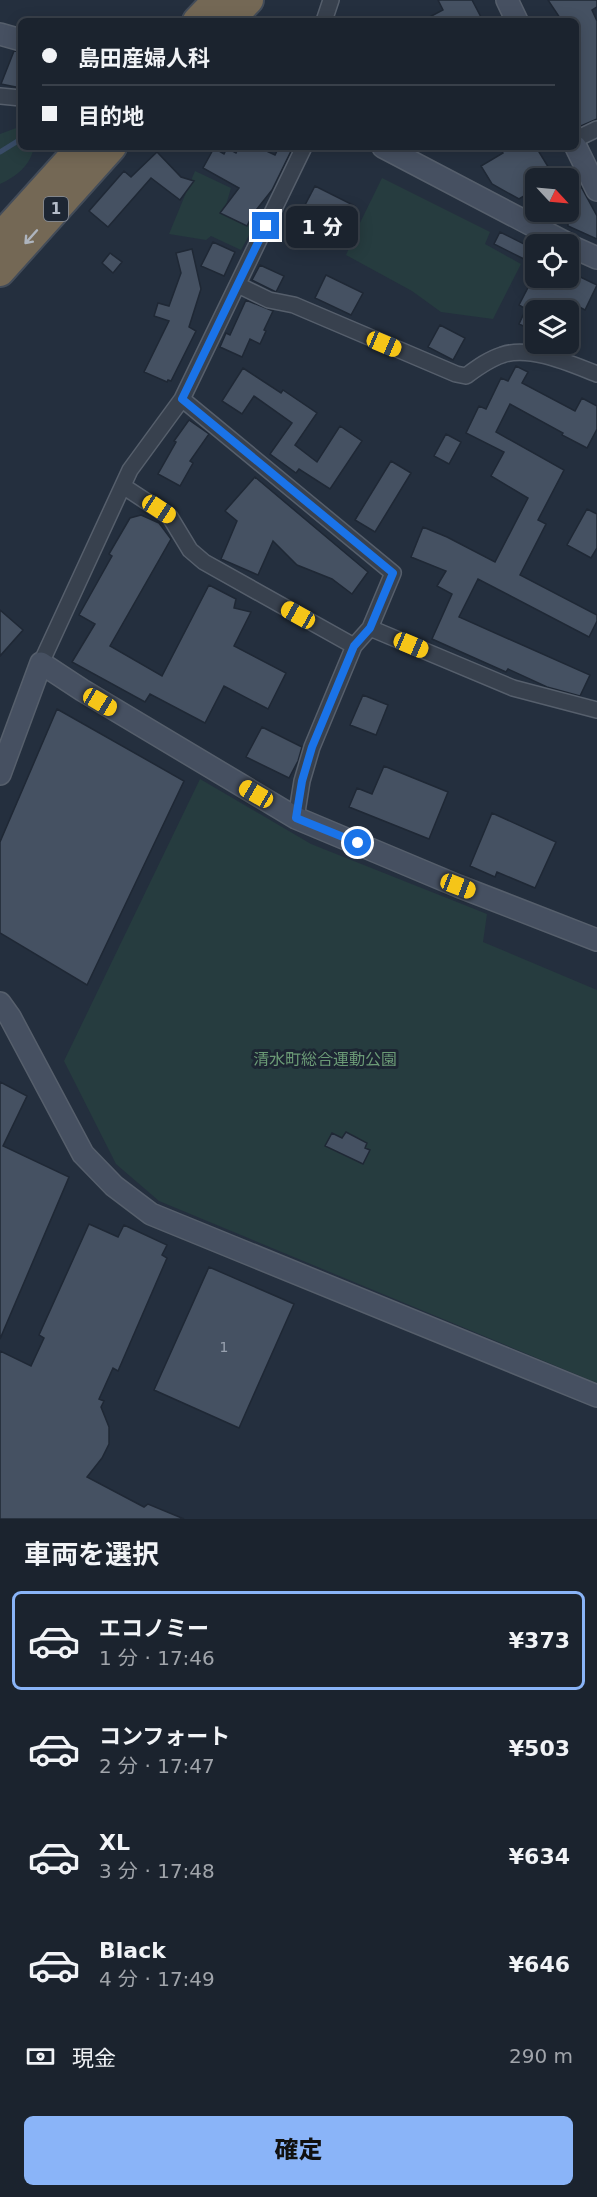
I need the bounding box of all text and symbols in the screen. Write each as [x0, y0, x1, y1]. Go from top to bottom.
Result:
text: 島田産婦人科 [78, 46, 210, 71]
text: 目的地 [78, 104, 144, 129]
north arrow [525, 168, 579, 222]
map controls [525, 168, 579, 354]
road number: 1 [44, 197, 68, 221]
callout: 1 分 [287, 205, 359, 247]
route end [252, 212, 279, 239]
text: 1 分 [302, 215, 342, 239]
one-way arrow [24, 230, 38, 245]
button: locate [525, 234, 579, 288]
button: layers [525, 300, 579, 354]
car [364, 329, 404, 359]
car [139, 492, 179, 526]
car [278, 598, 318, 632]
car [391, 630, 431, 660]
car [80, 685, 120, 719]
car [236, 777, 276, 811]
route start [344, 829, 371, 856]
car [438, 871, 478, 901]
park label: 清水町総合運動公園 [253, 1050, 397, 1069]
house number: 1 [220, 1339, 228, 1355]
text: 車両を選択 [24, 1539, 159, 1570]
icon: car [27, 1614, 81, 1668]
text: エコノミー [99, 1616, 209, 1641]
text: ¥373 [509, 1628, 570, 1653]
text: 1 分 · 17:46 [99, 1646, 215, 1670]
icon: car [27, 1722, 81, 1776]
text: コンフォート [99, 1724, 230, 1749]
text: ¥503 [509, 1736, 570, 1761]
text: 2 分 · 17:47 [99, 1754, 215, 1778]
icon: car [27, 1830, 81, 1884]
text: XL [99, 1830, 130, 1855]
text: ¥634 [509, 1844, 570, 1869]
text: 3 分 · 17:48 [99, 1859, 215, 1883]
icon: car [27, 1938, 81, 1992]
text: Black [99, 1938, 166, 1963]
text: ¥646 [509, 1952, 570, 1977]
text: 4 分 · 17:49 [99, 1967, 215, 1991]
icon: cash [24, 2040, 57, 2073]
text: 290 m [509, 2044, 573, 2068]
text: 現金 [72, 2046, 116, 2071]
button: 確定 [24, 2116, 573, 2185]

